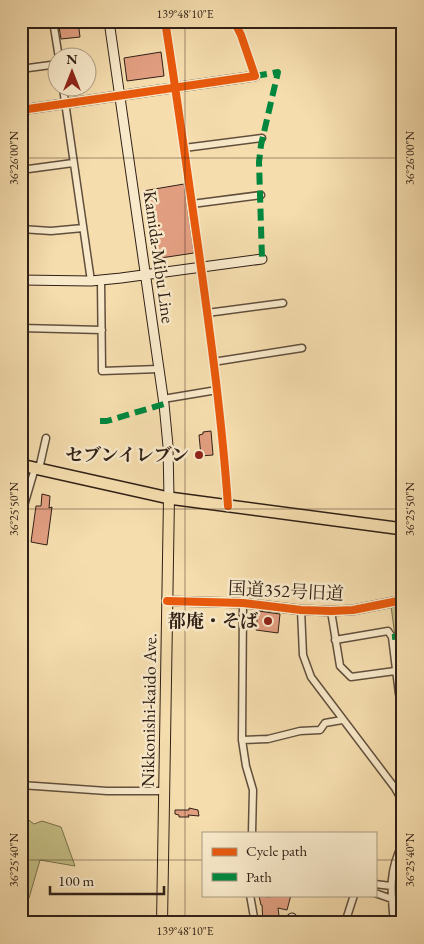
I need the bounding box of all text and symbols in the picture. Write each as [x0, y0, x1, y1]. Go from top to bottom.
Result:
text: 139°48'10"E [157, 6, 214, 22]
north arrow [48, 48, 98, 98]
text: N [66, 50, 78, 68]
text: 36°26'00"N [6, 131, 22, 185]
text: 36°26'00"N [402, 131, 418, 185]
street label: Kamida-Mibu Line [139, 189, 180, 325]
place label: セブンイレブン [65, 443, 189, 466]
marker: セブンイレブン [193, 449, 205, 461]
text: 36°25'50"N [6, 482, 22, 536]
text: 36°25'50"N [402, 482, 418, 536]
street label: 国道352号旧道 [228, 576, 345, 605]
place label: 都庵・そば [168, 609, 258, 632]
marker: 都庵・そば [262, 615, 274, 627]
street label: Nikkonishi-kaido Ave. [136, 633, 161, 787]
legend [202, 832, 376, 896]
text: 36°25'40"N [6, 833, 22, 887]
text: 36°25'40"N [402, 833, 418, 887]
text: Cycle path [246, 841, 308, 860]
scale bar [50, 864, 164, 896]
text: Path [246, 867, 272, 886]
text: 100 m [58, 871, 95, 890]
text: 139°48'10"E [157, 923, 214, 939]

